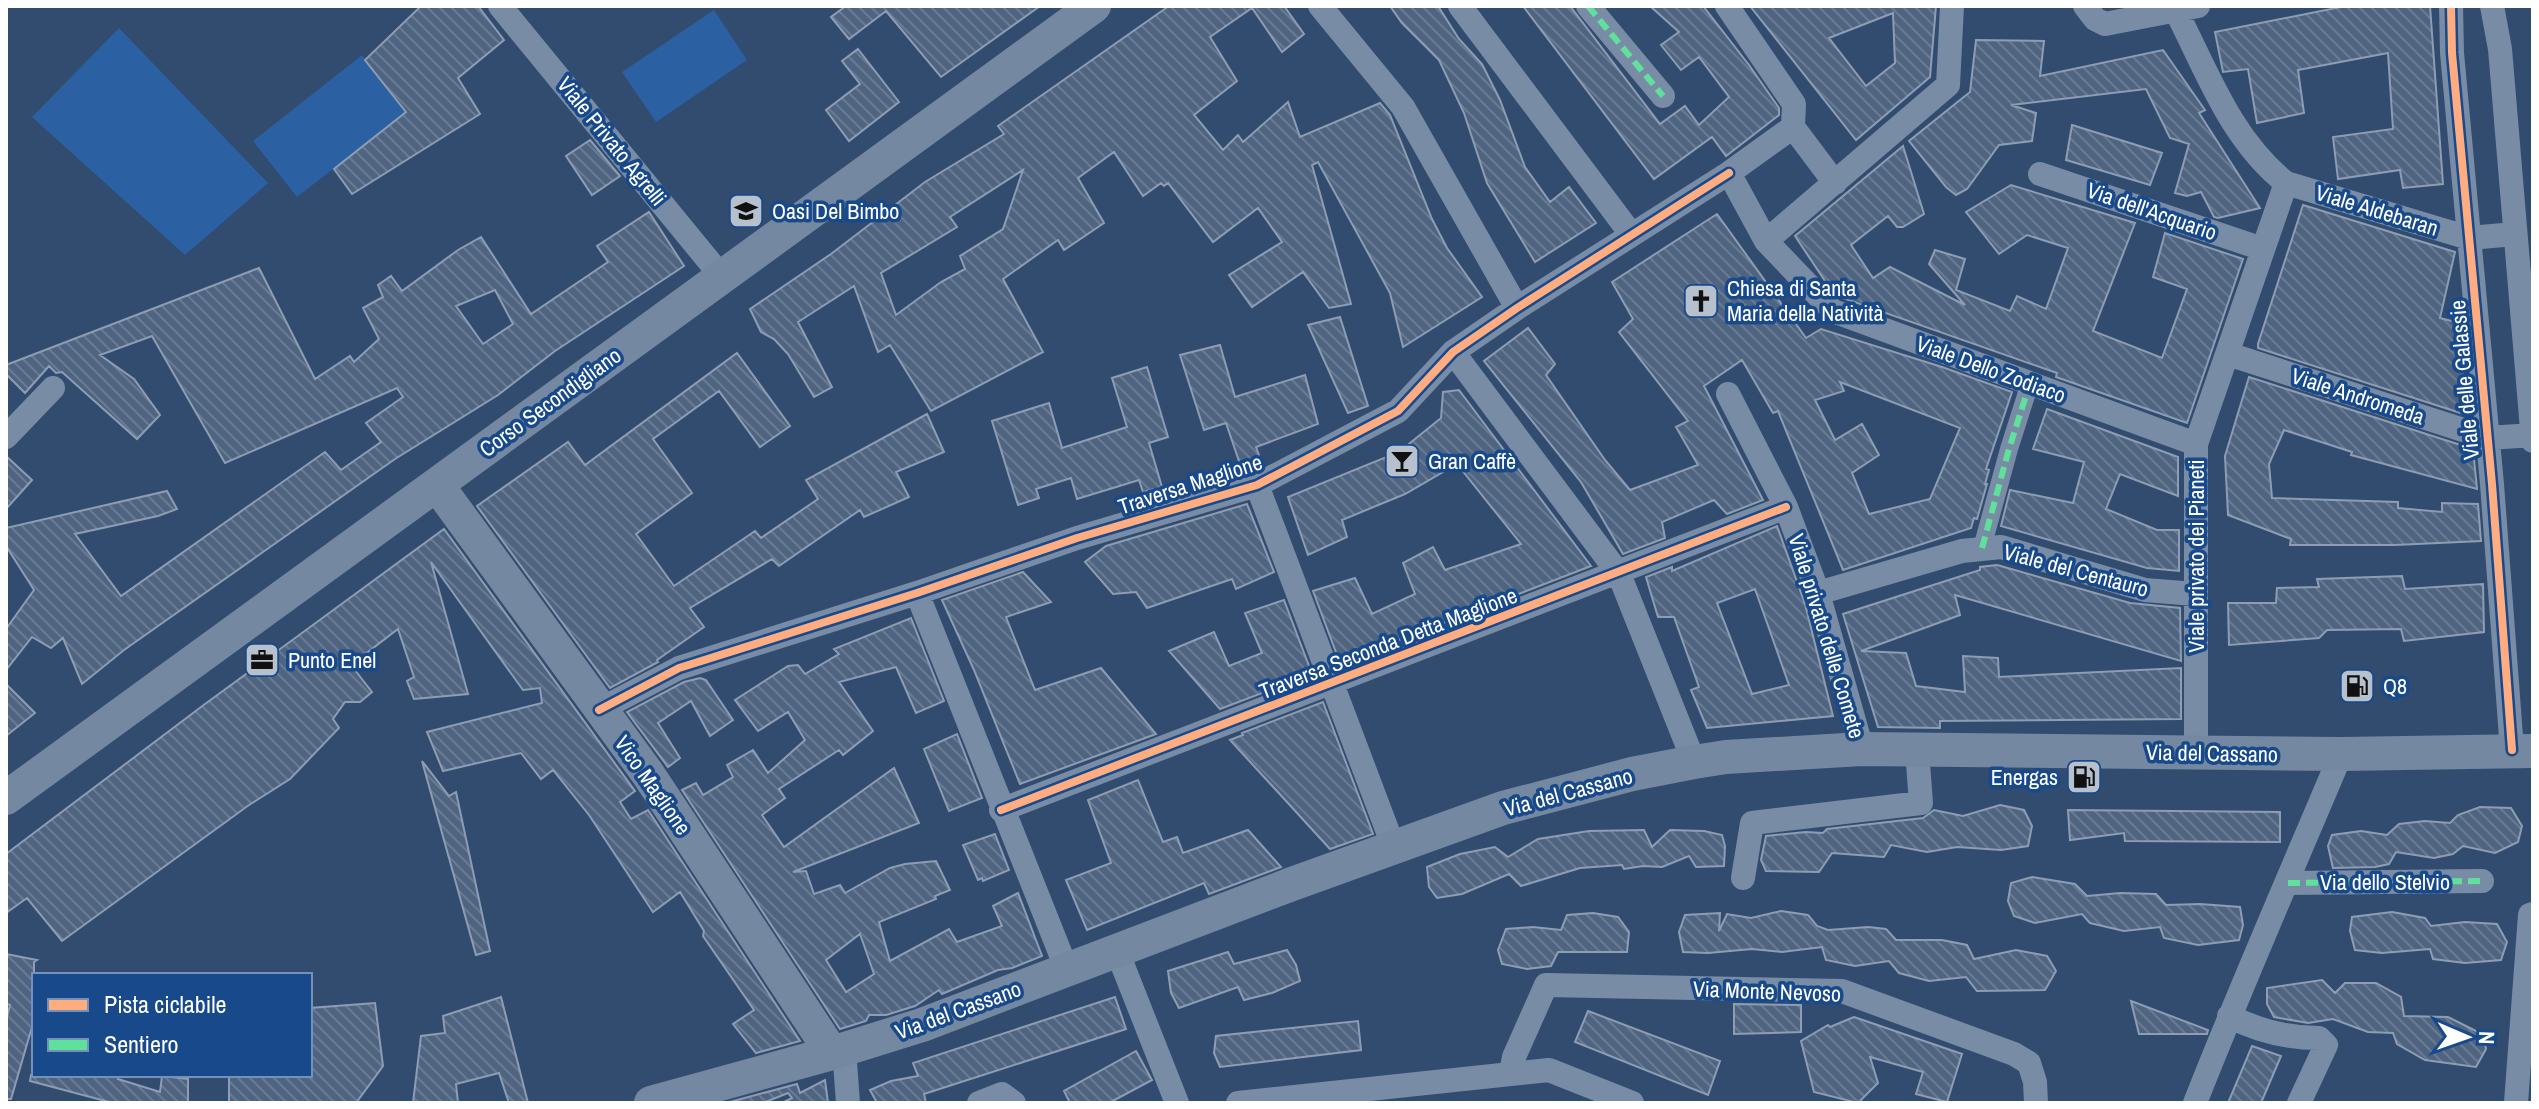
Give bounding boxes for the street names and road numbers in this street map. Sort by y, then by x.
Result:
street label: Viale Privato Agrelli [551,70,673,212]
street label: Via dell'Acquario [2083,175,2221,247]
street label: Viale Aldebaran [2312,177,2442,243]
street label: Viale delle Galassie [2442,299,2486,461]
street label: Viale Dello Zodiaco [1912,328,2070,410]
street label: Corso Secondigliano [473,340,627,464]
street label: Viale Andromeda [2288,360,2428,432]
street label: Traversa Maglione [1114,447,1266,521]
street label: Viale privato dei Pianeti [2181,459,2211,653]
street label: Viale privato delle Comete [1782,530,1872,742]
street label: Viale del Centauro [2000,536,2152,604]
street label: Traversa Seconda Detta Maglione [1255,580,1521,706]
street label: Vico Maglione [608,729,698,841]
street label: Via del Cassano [2146,737,2278,769]
street label: Via del Cassano [1500,760,1636,824]
street label: Via dello Stelvio [2320,867,2450,897]
street label: Via del Cassano [891,973,1025,1047]
street label: Via Monte Nevoso [1692,973,1842,1009]

